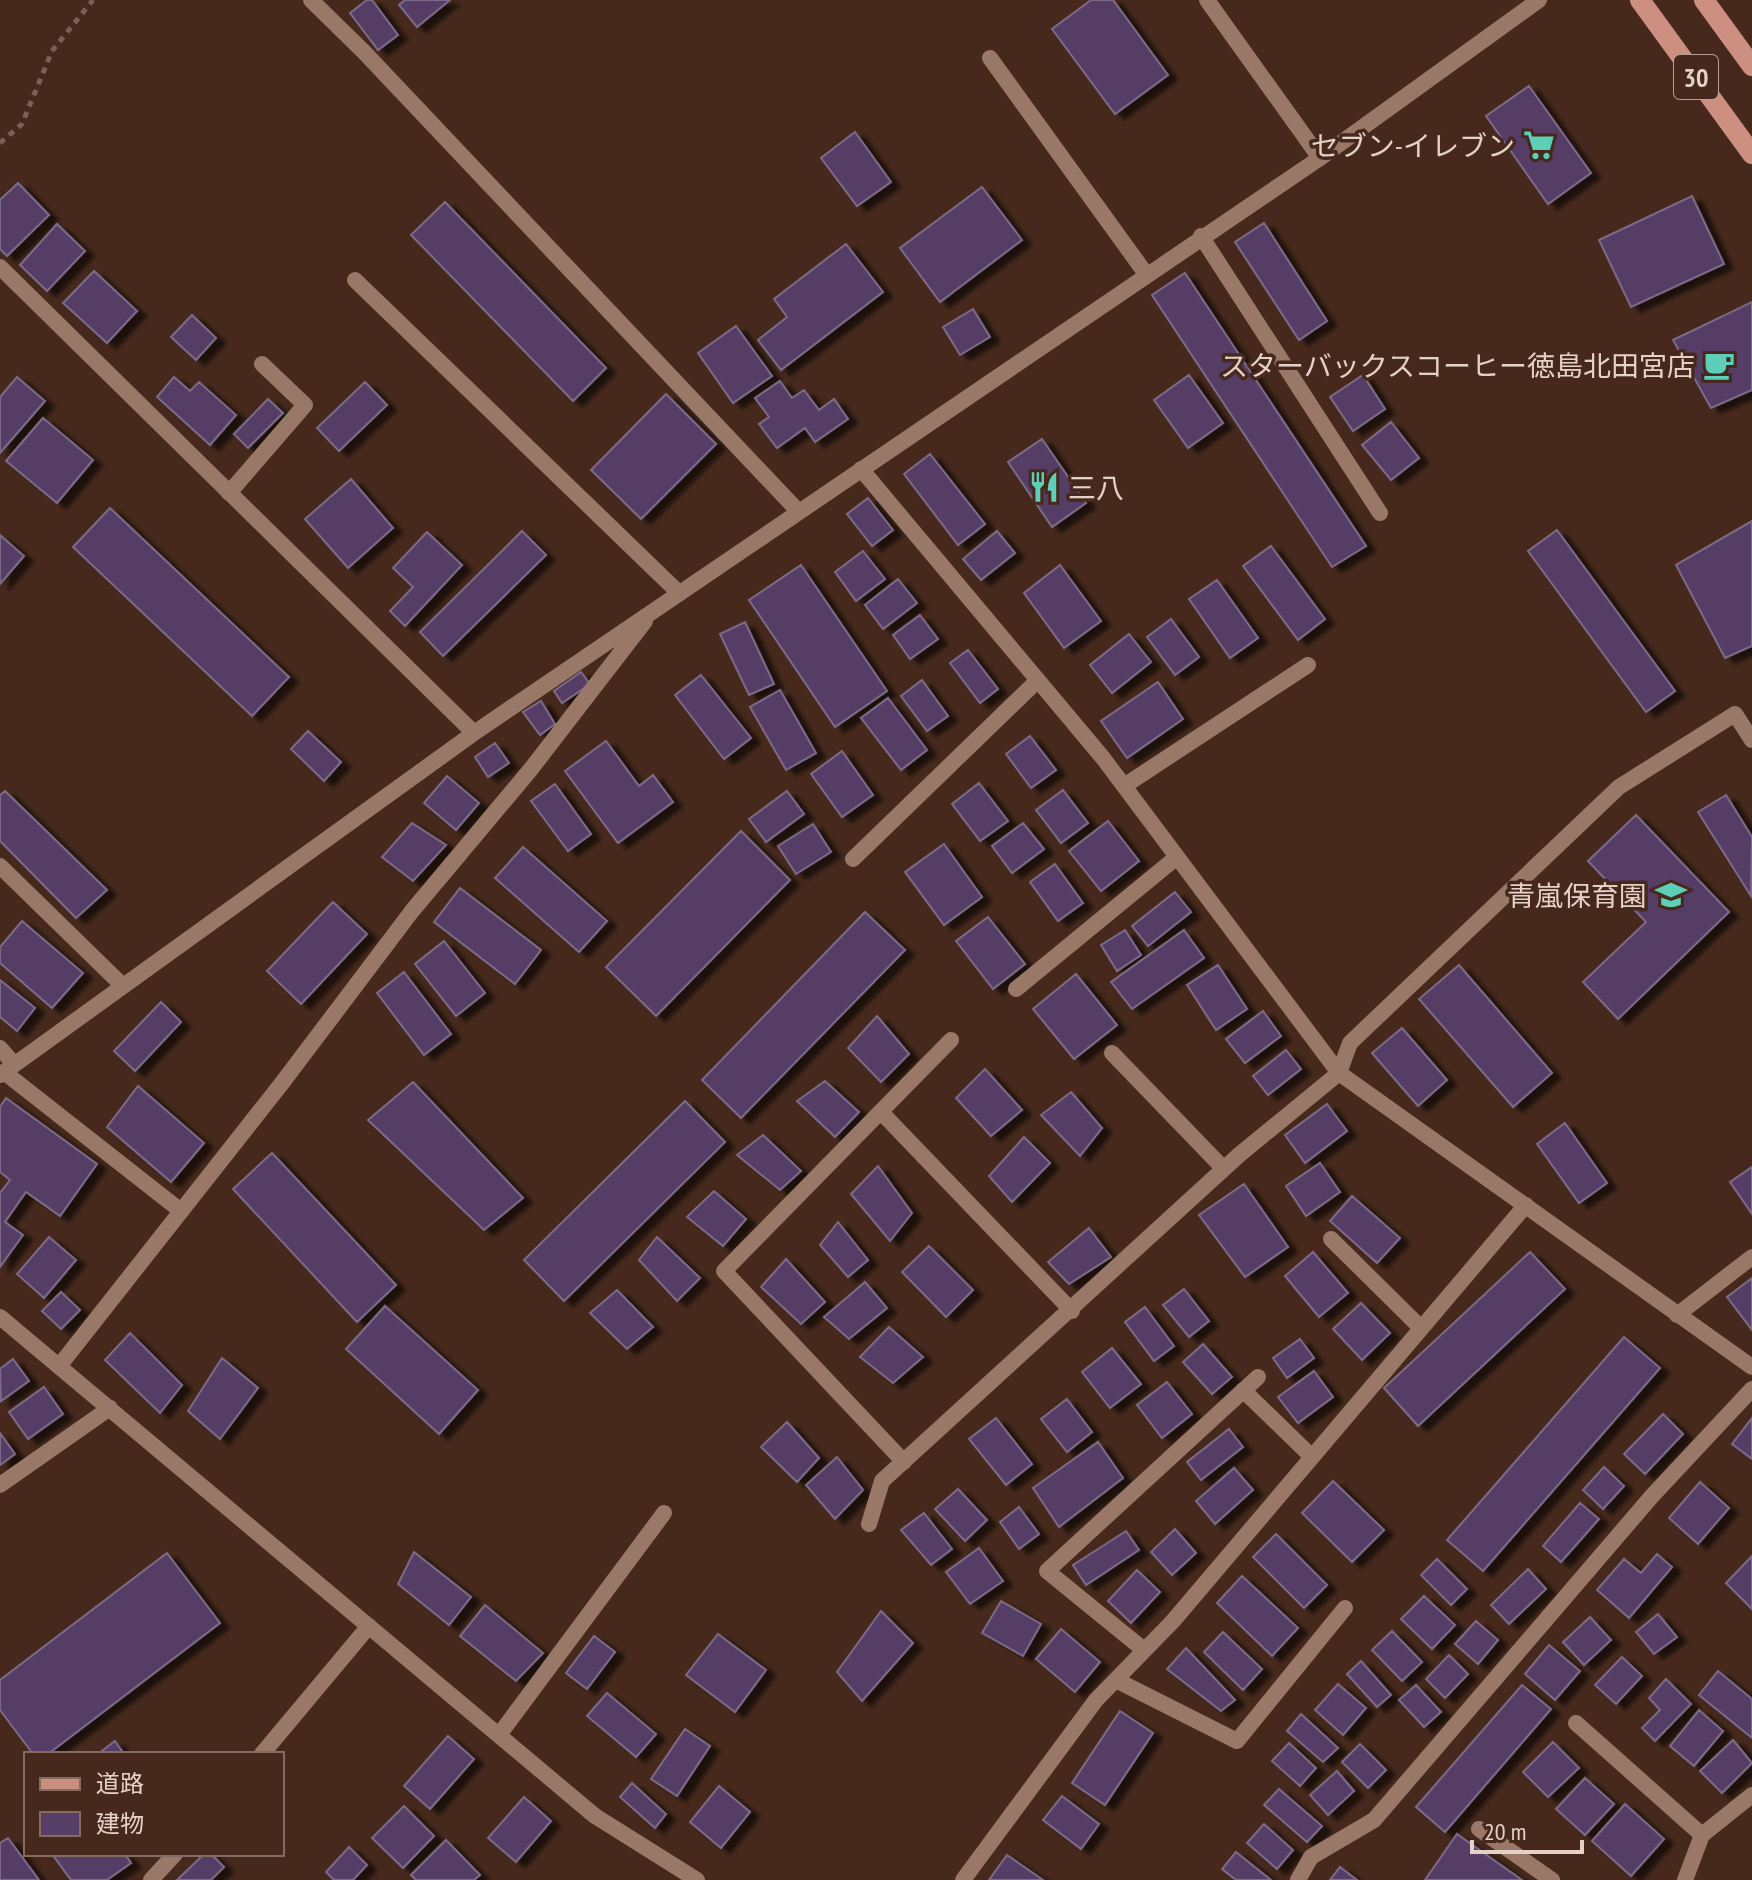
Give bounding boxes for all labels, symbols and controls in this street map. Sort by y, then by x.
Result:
road number: 30 [1674,55,1718,99]
place label: セブン-イレブン [1311,127,1515,164]
supermarket icon: セブン-イレブン [1522,128,1556,162]
place label: スターバックスコーヒー徳島北田宮店 [1220,347,1695,384]
cafe icon: スターバックスコーヒー徳島北田宮店 [1702,348,1736,382]
place label: 三八 [1068,469,1124,506]
restaurant icon: 三八 [1027,470,1061,504]
place label: 青嵐保育園 [1507,877,1647,914]
school or university icon: 青嵐保育園 [1654,878,1688,912]
legend [24,1752,284,1856]
text: 道路 [96,1768,144,1799]
scale bar [1472,1804,1582,1854]
text: 建物 [96,1808,144,1839]
text: 20 m [1484,1816,1526,1847]

